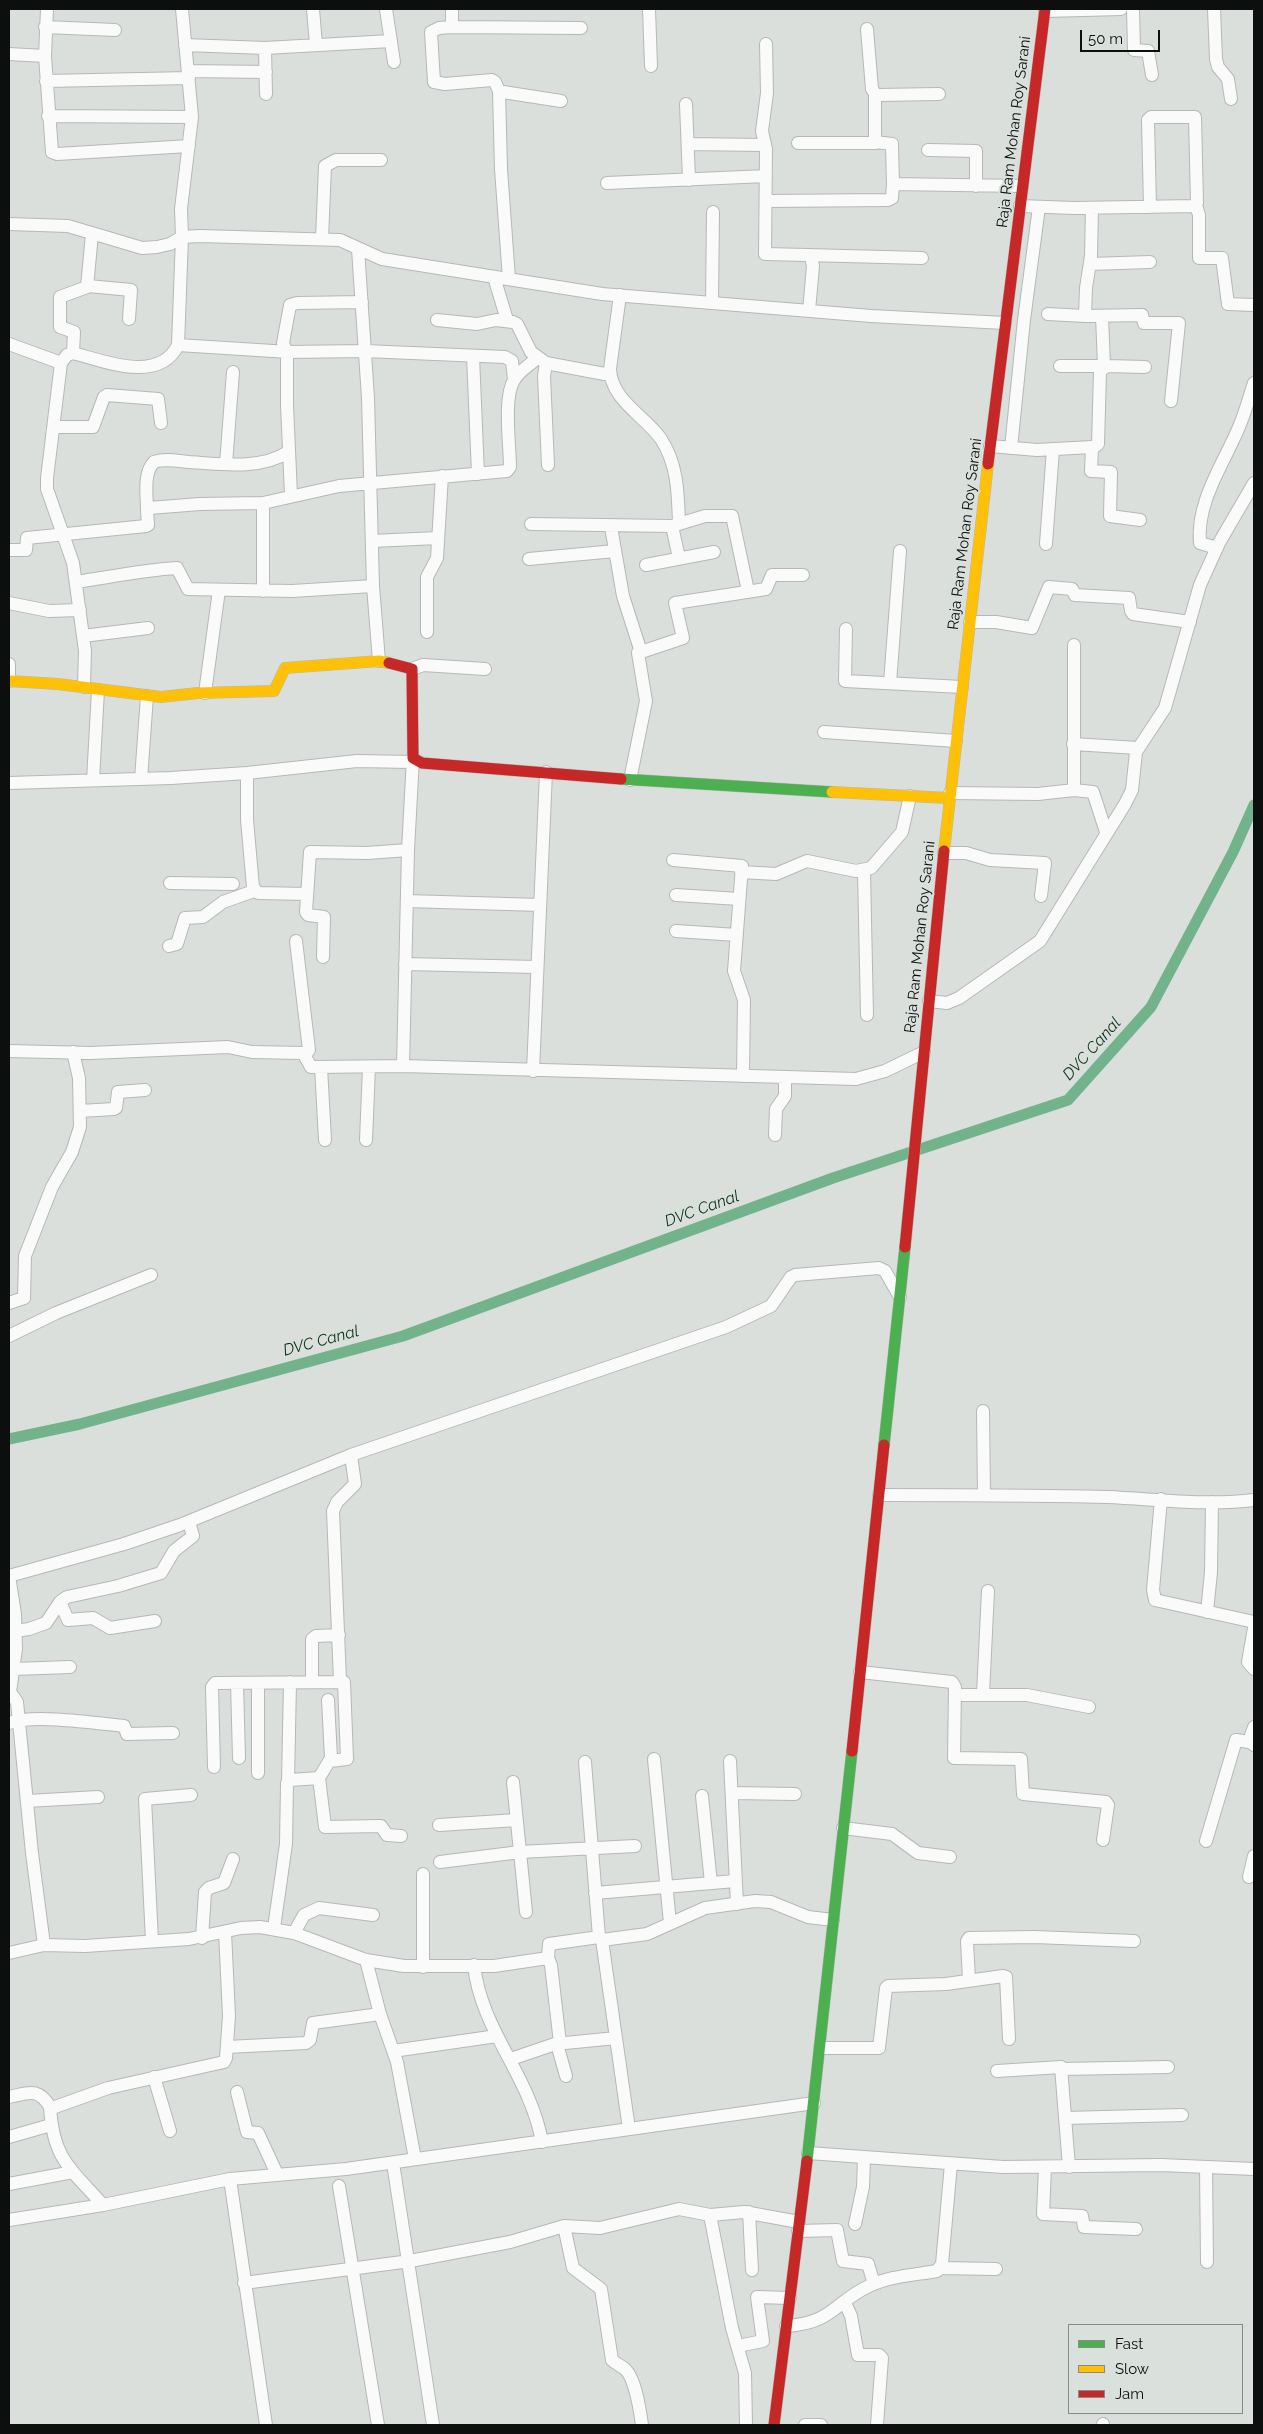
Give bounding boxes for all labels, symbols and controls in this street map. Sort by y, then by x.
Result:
scale bar [1083,20,1163,52]
text: 50 m [1088,30,1123,48]
street label: Raja Ram Mohan Roy Sarani [993,35,1035,229]
street label: Raja Ram Mohan Roy Sarani [944,437,986,631]
street label: Raja Ram Mohan Roy Sarani [901,840,939,1034]
water label: DVC Canal [1059,1014,1125,1084]
water label: DVC Canal [662,1187,742,1231]
water label: DVC Canal [281,1322,361,1360]
legend [1068,2324,1243,2414]
text: Fast [1115,2335,1143,2353]
text: Slow [1115,2360,1149,2378]
text: Jam [1115,2385,1144,2403]

